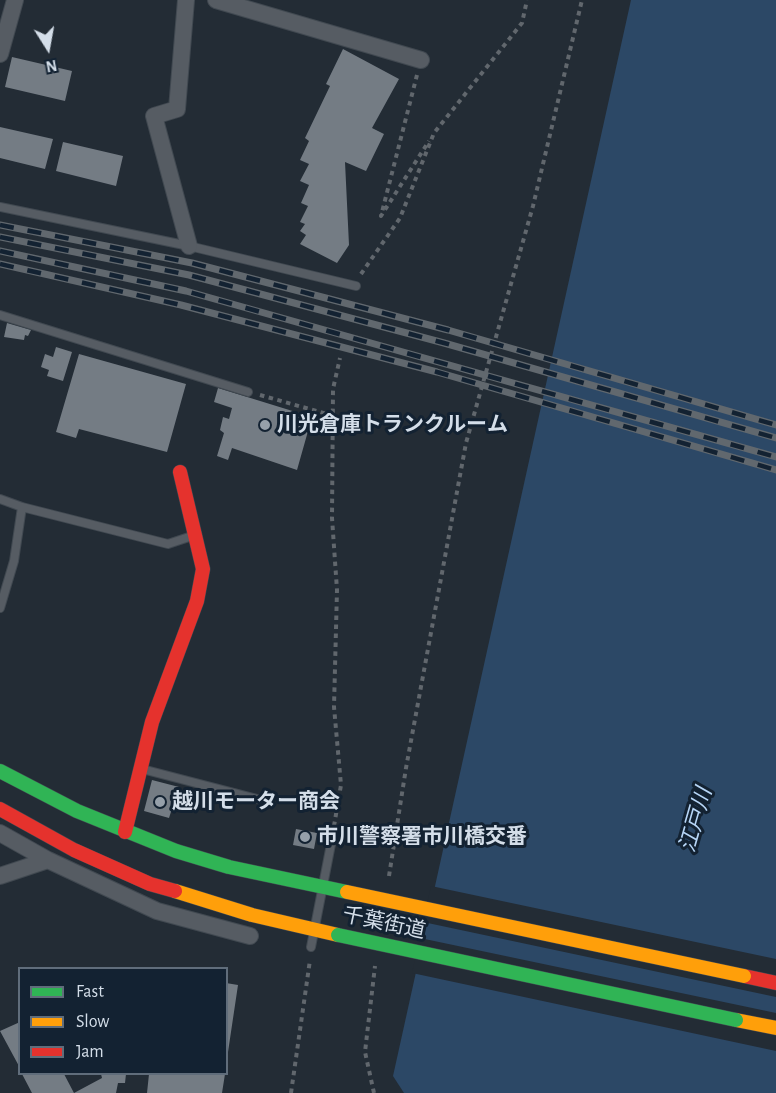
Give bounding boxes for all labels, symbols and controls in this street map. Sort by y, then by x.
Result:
north arrow [18,18,78,78]
text: N [44,57,58,75]
place label: 川光倉庫トランクルーム [277,412,508,438]
marker: 川光倉庫トランクルーム [258,418,272,432]
water label: 江戸川 [674,785,718,855]
place label: 越川モーター商会 [172,789,340,815]
marker: 越川モーター商会 [153,795,167,809]
place label: 市川警察署市川橋交番 [317,824,527,850]
marker: 市川警察署市川橋交番 [298,830,312,844]
street label: 千葉街道 [340,902,428,944]
legend [18,967,228,1075]
text: Fast [76,983,104,1001]
text: Slow [76,1013,109,1031]
text: Jam [76,1043,104,1061]

